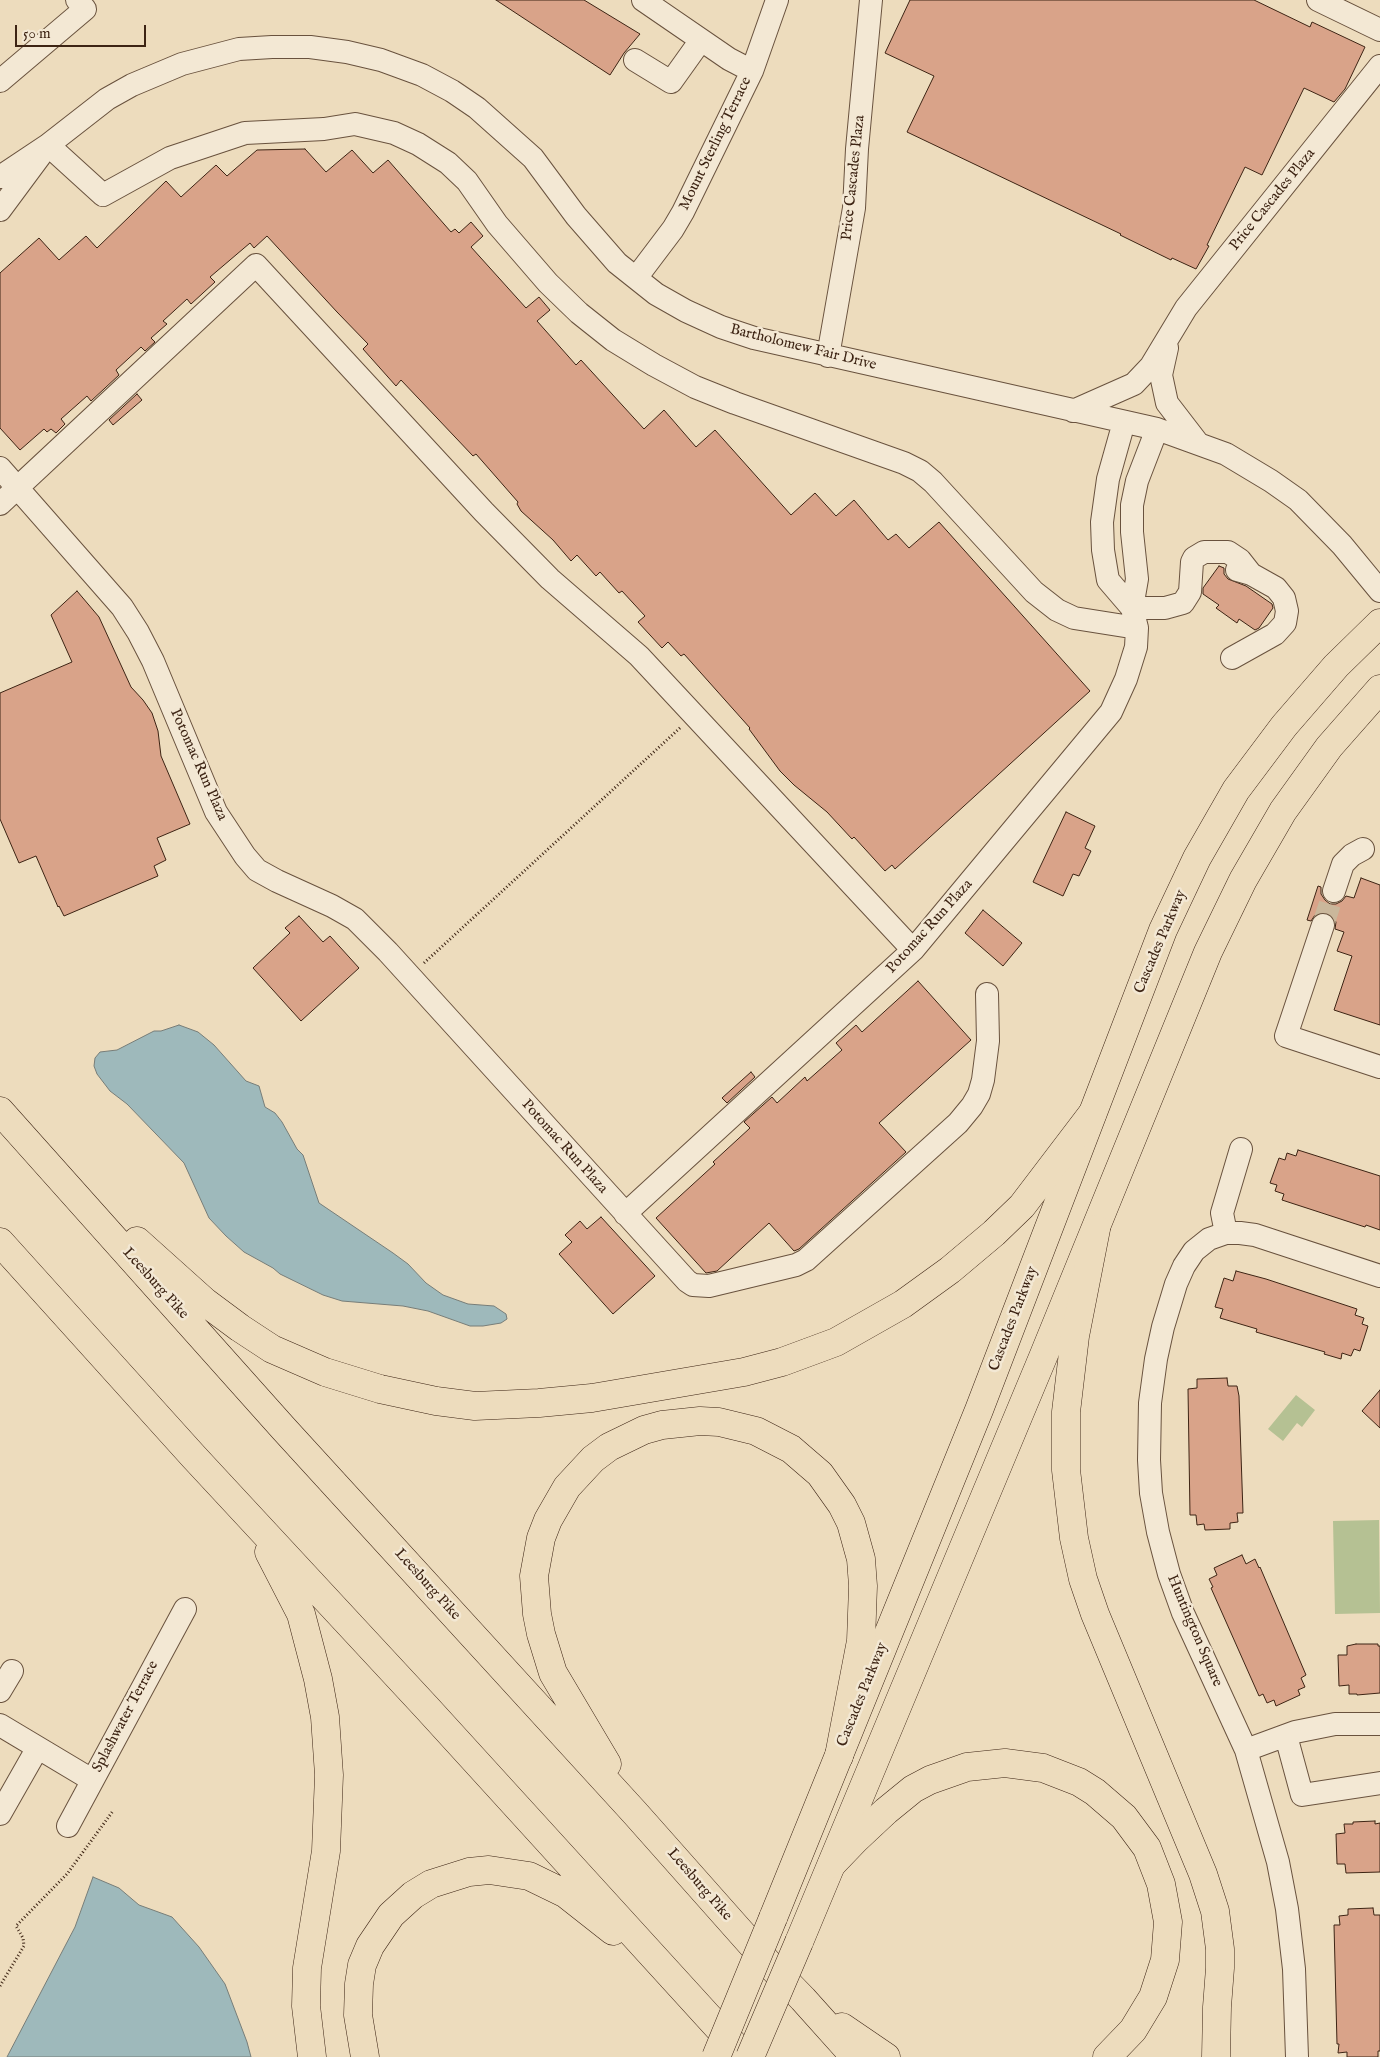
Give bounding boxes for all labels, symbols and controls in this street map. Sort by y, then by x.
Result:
scale bar [18,15,149,47]
text: 50 m [23,24,51,43]
street label: Mount Sterling Terrace [676,74,756,214]
street label: Price Cascades Plaza [838,114,870,242]
street label: Price Cascades Plaza [1226,145,1320,255]
street label: Bartholomew Fair Drive [728,321,878,375]
street label: Potomac Run Plaza [165,706,231,824]
street label: Potomac Run Plaza [883,876,977,978]
street label: Cascades Parkway [1131,887,1191,997]
street label: Potomac Run Plaza [517,1096,611,1198]
street label: Leesburg Pike [118,1245,192,1323]
street label: Cascades Parkway [986,1264,1042,1374]
street label: Leesburg Pike [390,1546,464,1624]
street label: Huntington Square [1162,1572,1226,1690]
street label: Cascades Parkway [834,1640,892,1750]
street label: Splashwater Terrace [89,1658,163,1776]
street label: Leesburg Pike [663,1845,735,1925]

